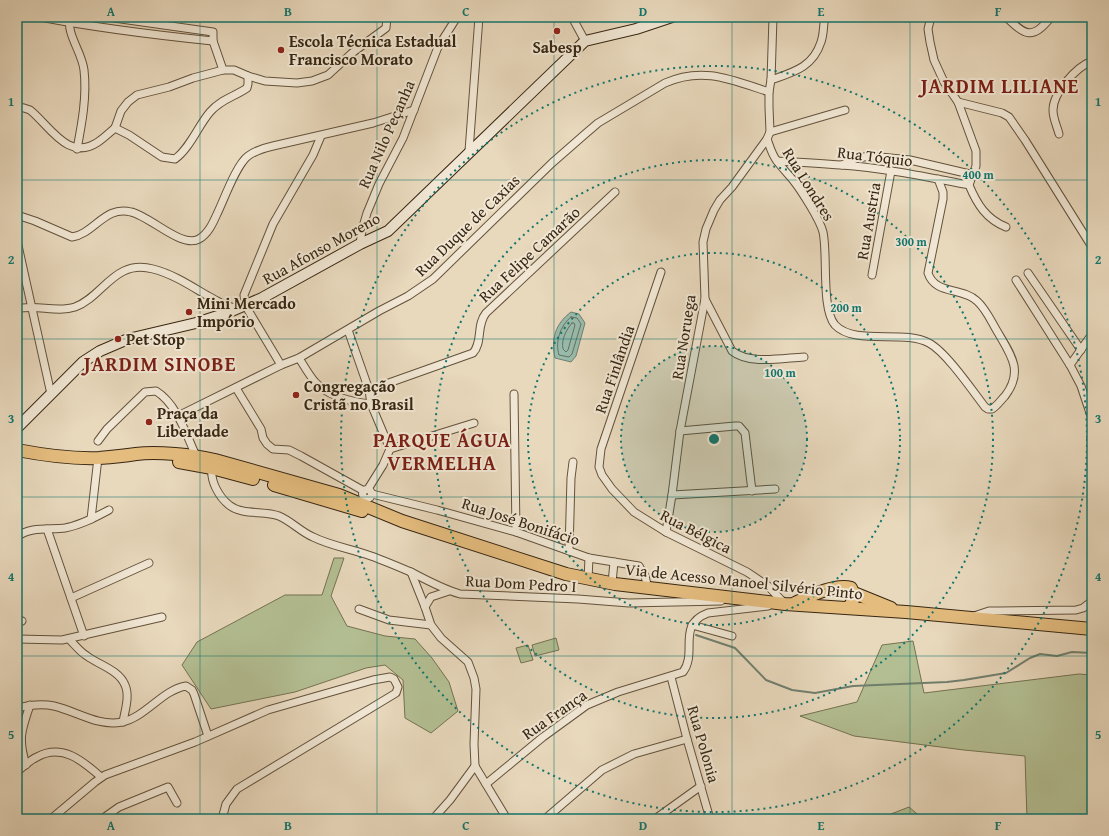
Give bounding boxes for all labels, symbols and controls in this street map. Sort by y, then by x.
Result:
text: A [107,2,116,21]
text: B [284,2,292,21]
text: C [462,2,470,21]
text: D [639,2,647,21]
text: E [818,2,825,21]
text: F [995,2,1002,21]
marker: Sabesp [552,26,562,36]
place label: Escola Técnica Estadual Francisco Morato [289,29,456,71]
place label: Sabesp [532,35,582,59]
marker: Escola Técnica Estadual Francisco Morato [276,45,286,55]
district label: JARDIM LILIANE [918,71,1079,100]
street label: Rua Nilo Peçanha [351,76,421,192]
text: 1 [8,92,14,111]
text: 1 [1095,92,1101,111]
street label: Rua Tóquio [836,139,914,173]
street label: Rua Londres [777,143,841,225]
text: 400 m [962,166,995,183]
street label: Rua Duque de Caxias [409,168,525,282]
street label: Rua Austria [849,180,887,261]
street label: Rua Felipe Camarão [473,200,585,308]
street label: Rua Afonso Moreno [258,206,384,290]
text: 300 m [895,233,928,250]
text: 2 [8,250,15,269]
text: 2 [1095,250,1102,269]
place label: Mini Mercado Impório [197,291,296,333]
street label: Rua Noruega [664,292,702,381]
text: 200 m [830,299,863,316]
marker: Mini Mercado Impório [184,307,194,317]
street label: Rua Finlândia [588,321,640,416]
place label: Pet Stop [126,327,185,351]
marker: Pet Stop [113,334,123,344]
district label: JARDIM SINOBE [81,349,236,378]
text: 100 m [764,364,797,381]
place label: Congregação Cristã no Brasil [304,374,414,416]
marker: Congregação Cristã no Brasil [291,390,301,400]
place label: Praça da Liberdade [157,401,229,443]
text: 3 [8,409,14,428]
text: 3 [1095,409,1101,428]
marker: Praça da Liberdade [144,417,154,427]
district label: PARQUE ÁGUA VERMELHA [373,425,511,477]
centre of rings [707,432,721,446]
street label: Rua José Bonifácio [459,491,583,551]
street label: Rua Bélgica [656,503,736,559]
street label: Via de Acesso Manoel Silvério Pinto [624,557,864,605]
text: 4 [8,567,15,586]
text: 4 [1095,567,1102,586]
street label: Rua Dom Pedro I [465,568,577,598]
street label: Rua França [517,683,592,745]
street label: Rua Polonia [682,703,727,786]
text: 5 [8,725,15,744]
text: 5 [1095,725,1102,744]
text: A [107,816,116,835]
text: B [284,816,292,835]
text: C [462,816,470,835]
text: D [639,816,647,835]
text: E [818,816,825,835]
text: F [995,816,1002,835]

